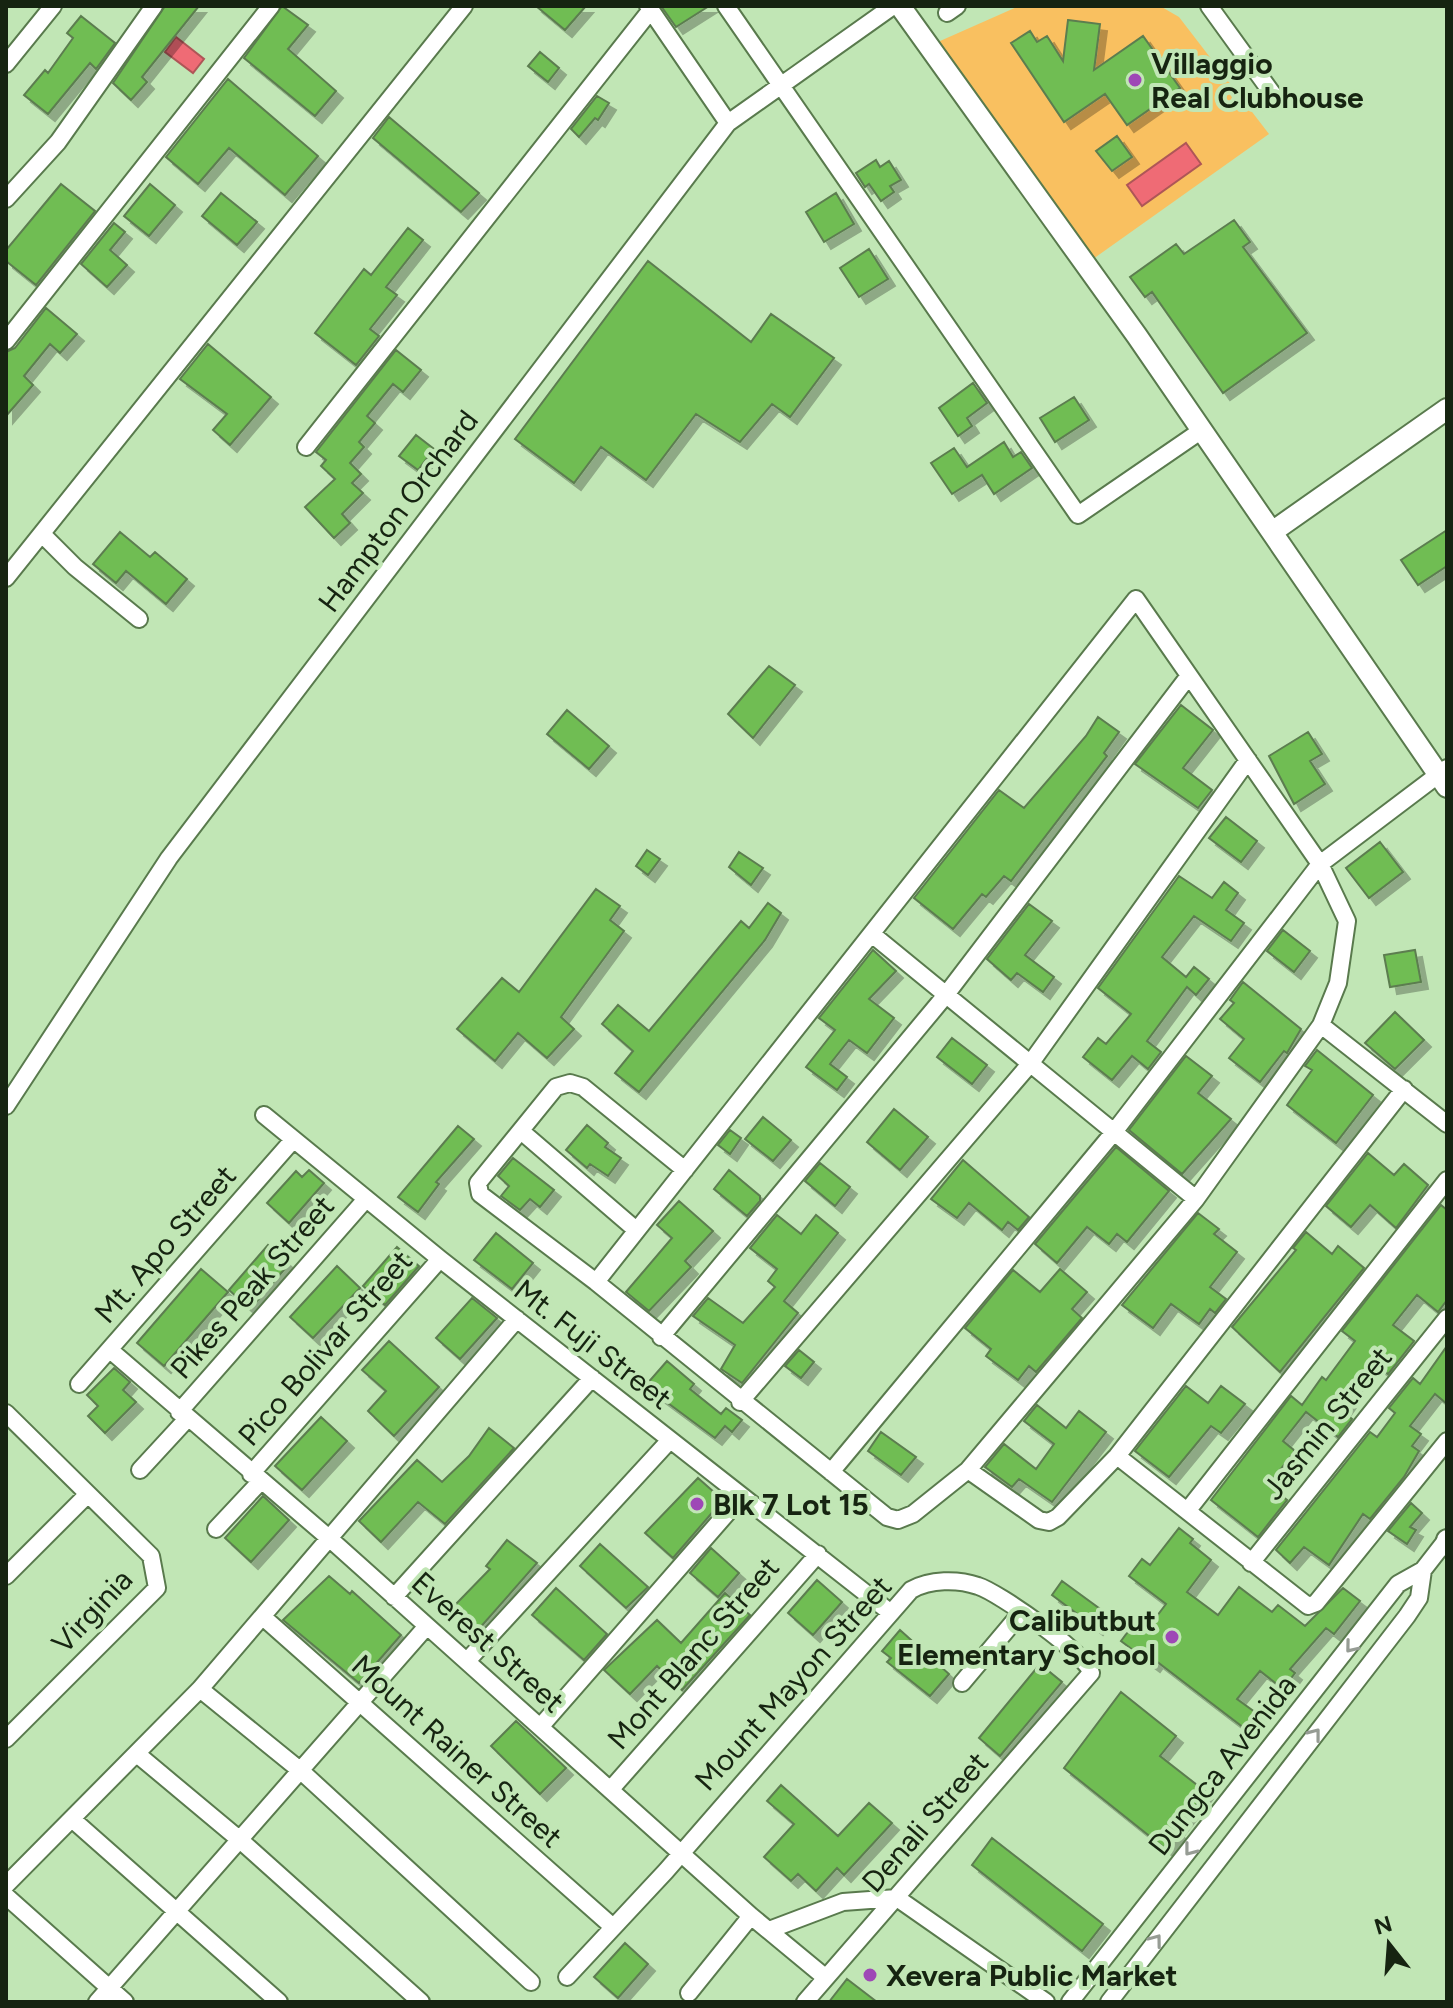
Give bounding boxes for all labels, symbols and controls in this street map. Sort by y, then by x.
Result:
place label: Villaggio Real Clubhouse [1151,45,1364,116]
marker: Villaggio Real Clubhouse [1126,71,1144,89]
street label: Hampton Orchard [310,403,486,619]
street label: Mt. Apo Street [86,1157,244,1331]
street label: Pikes Peak Street [162,1188,342,1386]
street label: Pico Bolivar Street [230,1243,420,1453]
street label: Mt. Fuji Street [507,1271,679,1417]
street label: Jasmin Street [1254,1339,1400,1507]
place label: Blk 7 Lot 15 [713,1486,869,1523]
marker: Blk 7 Lot 15 [688,1495,706,1513]
street label: Mont Blanc Street [599,1549,787,1757]
street label: Virginia [44,1561,140,1661]
street label: Everest Street [404,1564,572,1720]
street label: Mount Mayon Street [687,1568,899,1798]
place label: Calibutbut Elementary School [897,1602,1156,1673]
marker: Calibutbut Elementary School [1163,1628,1181,1646]
one-way arrow [1346,1637,1361,1652]
street label: Mount Rainer Street [344,1647,570,1855]
street label: Dungca Avenida [1140,1667,1304,1863]
one-way arrow [1305,1728,1319,1743]
street label: Denali Street [854,1744,996,1900]
one-way arrow [1185,1841,1199,1856]
north arrow [1349,1904,1429,1984]
text: N [1371,1910,1395,1941]
one-way arrow [1147,1934,1161,1949]
place label: Xevera Public Market [886,1957,1178,1994]
marker: Xevera Public Market [861,1966,879,1984]

